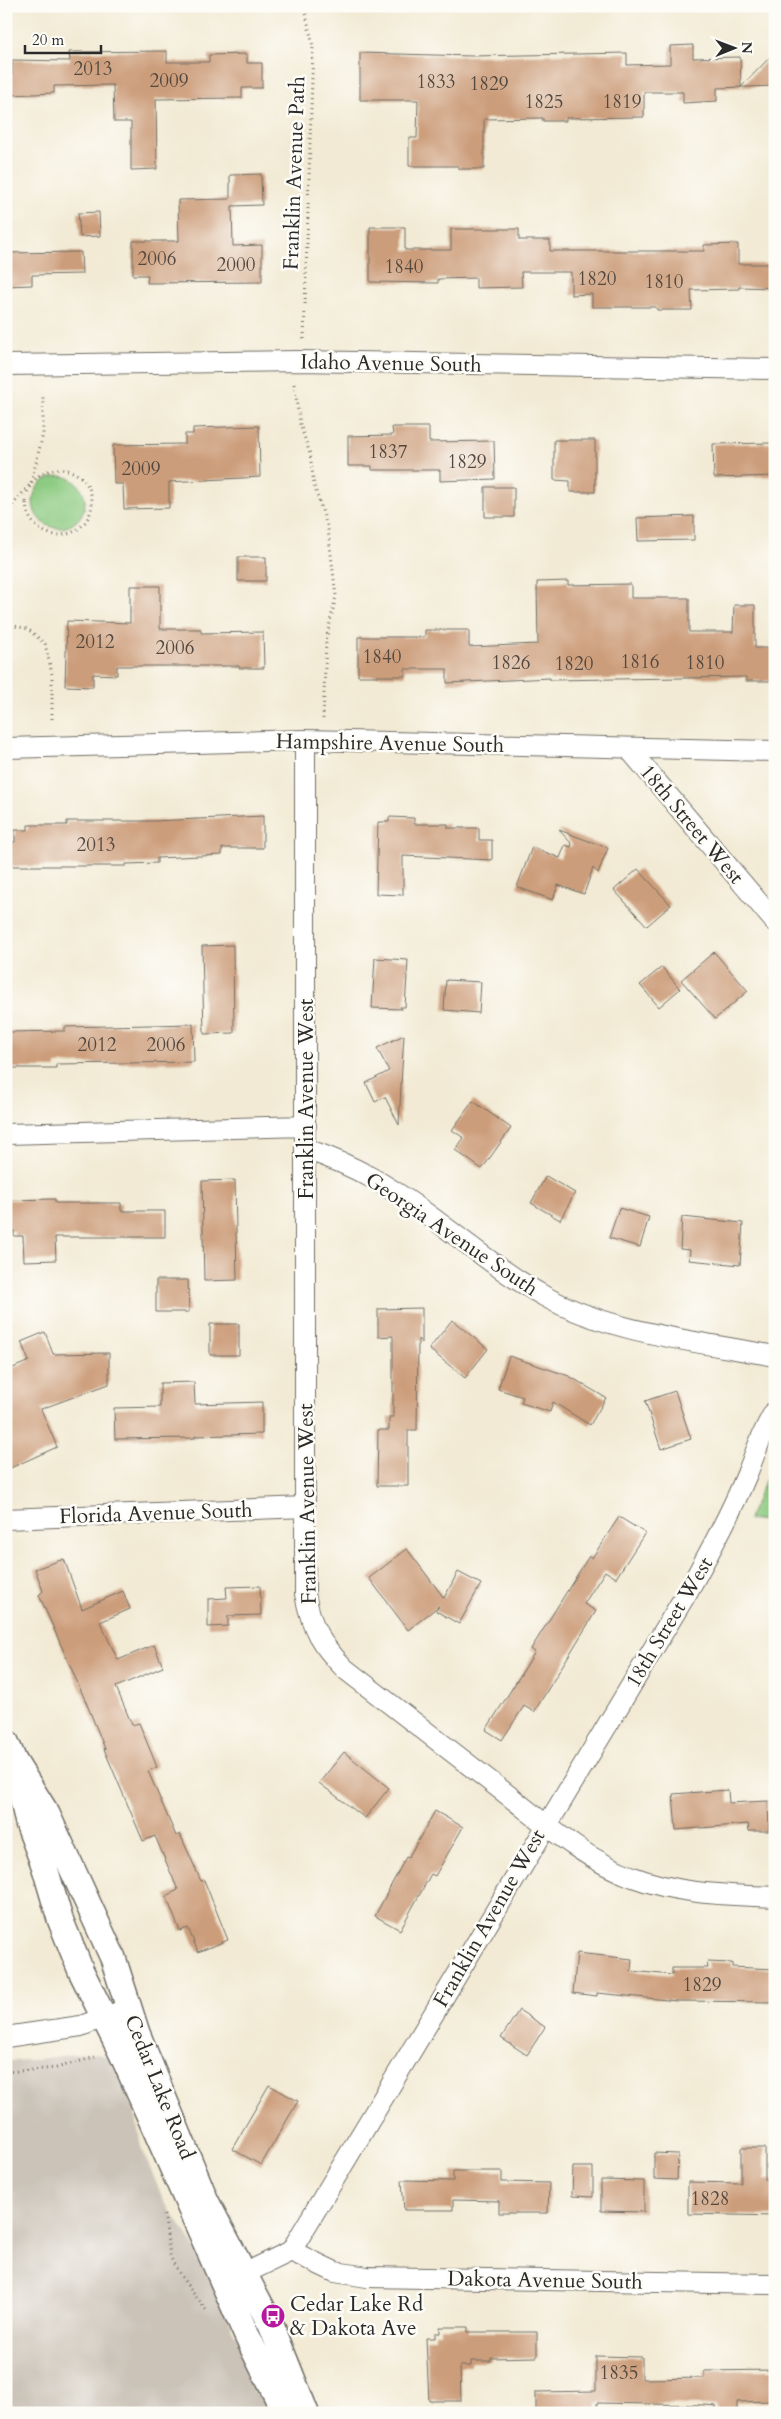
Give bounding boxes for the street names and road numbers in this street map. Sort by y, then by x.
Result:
street label: Franklin Avenue Path [277,75,312,271]
street label: Idaho Avenue South [300,347,482,380]
street label: Hampshire Avenue South [276,727,505,760]
street label: 18th Street West [633,758,750,891]
street label: Franklin Avenue West [292,998,321,1199]
street label: Georgia Avenue South [360,1166,544,1303]
street label: Franklin Avenue West [291,1403,324,1605]
street label: Florida Avenue South [59,1496,254,1531]
street label: 18th Street West [619,1551,720,1693]
street label: Franklin Avenue West [427,1824,552,2012]
street label: Cedar Lake Road [117,2011,202,2164]
street label: Dakota Avenue South [447,2264,643,2297]

